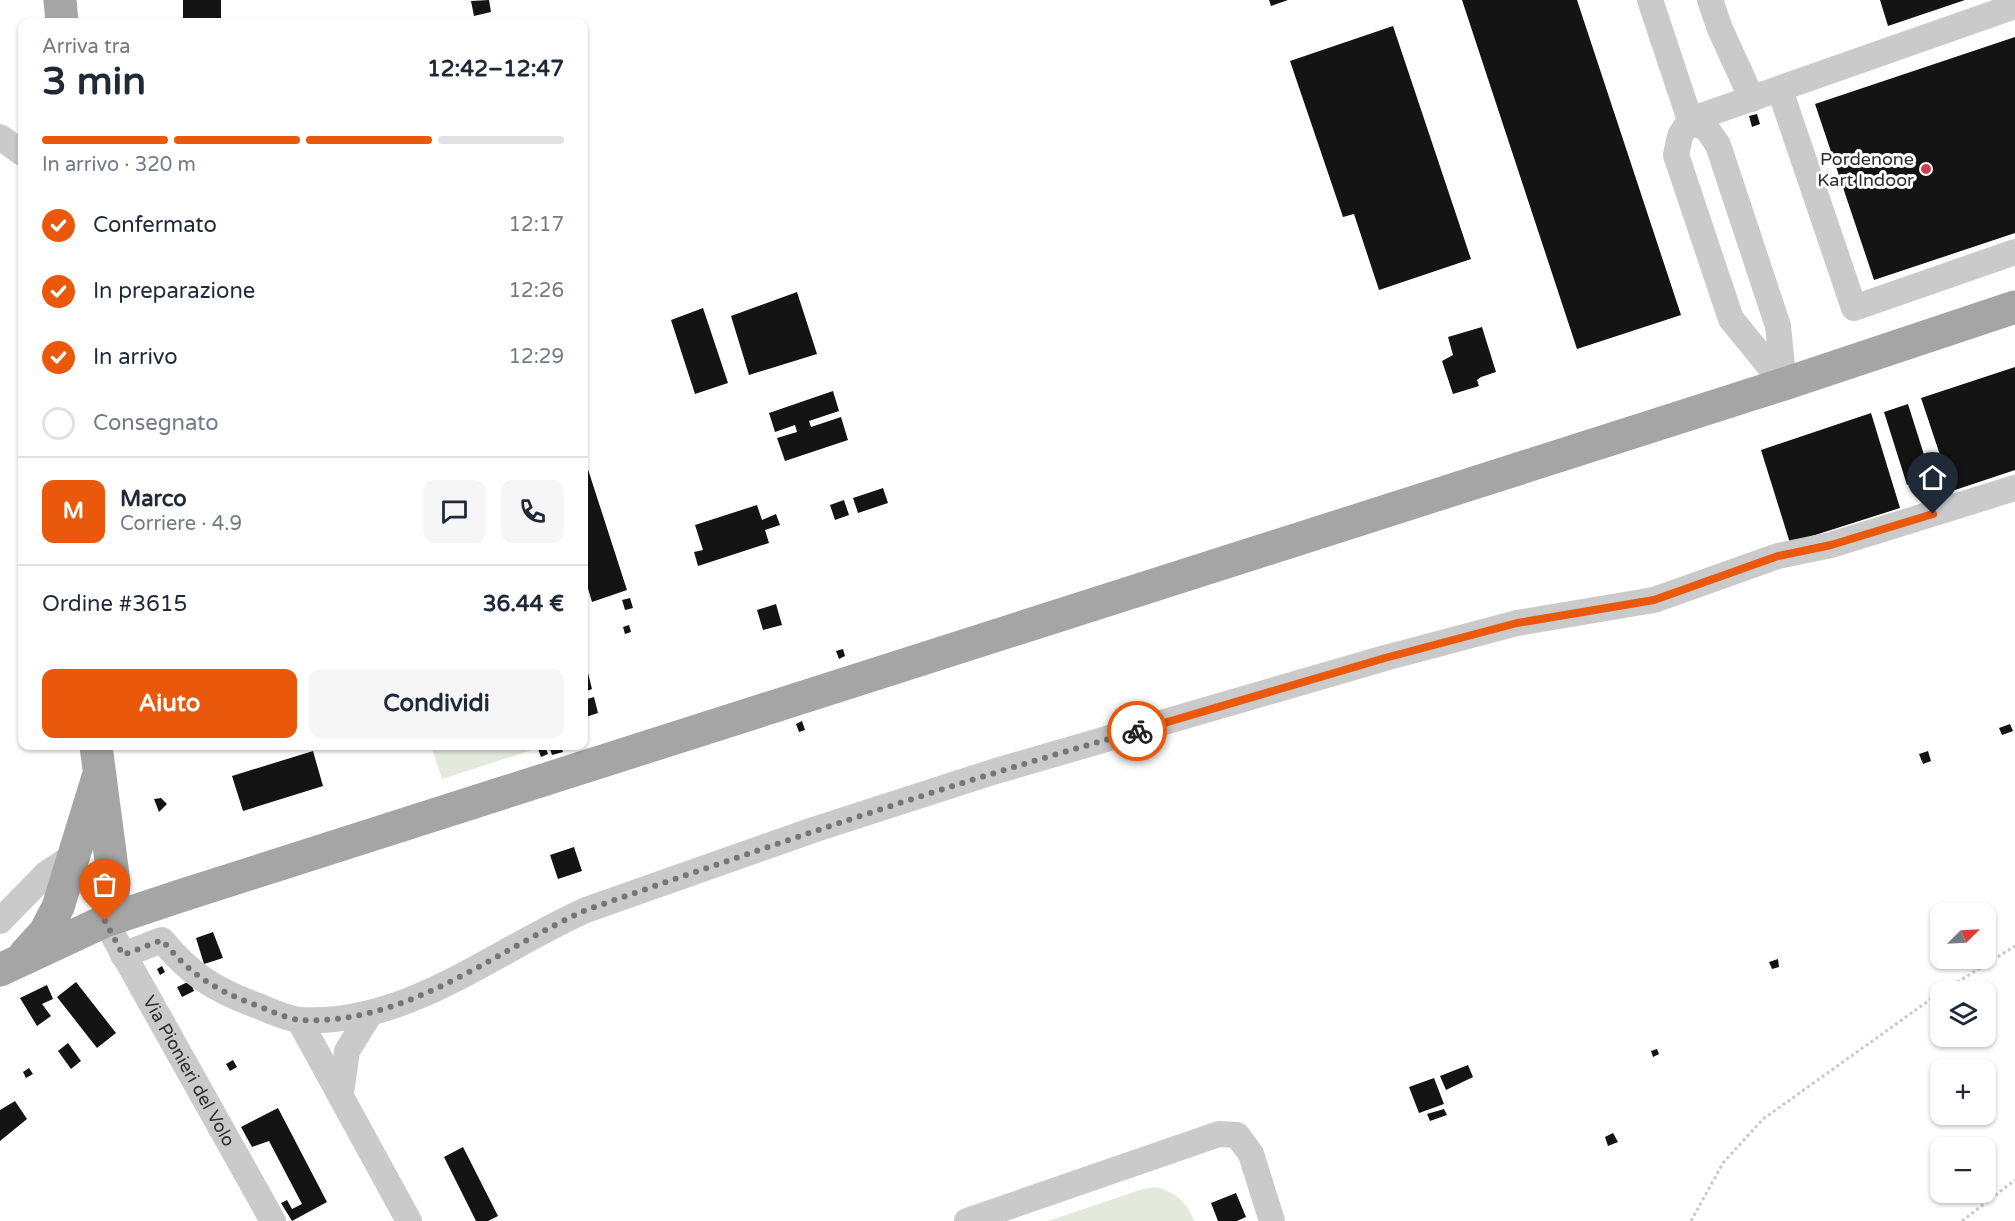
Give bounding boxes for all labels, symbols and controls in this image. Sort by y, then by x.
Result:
text: Arriva tra [42,35,131,59]
text: 12:42–12:47 [427,56,564,82]
text: 3 min [42,58,146,105]
place label: Pordenone Kart Indoor [1817,148,1914,191]
text: In arrivo · 320 m [42,153,196,177]
marker: Pordenone Kart Indoor [1919,162,1933,176]
icon: check [42,209,75,242]
text: Confermato [93,212,217,238]
text: 12:17 [509,213,564,237]
icon: check [42,275,75,308]
text: In preparazione [93,278,255,304]
text: 12:26 [509,279,564,303]
icon: check [42,341,75,374]
text: In arrivo [93,344,178,370]
text: 12:29 [509,345,564,369]
text: Consegnato [93,410,219,436]
pin [1907,452,1958,514]
icon: home [1916,461,1949,494]
button: chat [423,480,486,543]
button: phone [501,480,564,543]
text: Marco [120,486,187,512]
text: M [63,498,84,524]
text: Corriere · 4.9 [120,512,242,536]
text: Ordine #3615 [42,591,187,617]
text: 36.44 € [483,591,564,617]
button: Aiuto [42,669,297,738]
button: Condividi [309,669,564,738]
courier [1107,701,1167,761]
icon: bike [1121,715,1154,748]
pin [79,859,130,921]
icon: bag [88,868,121,901]
north arrow [1930,903,1996,969]
map controls [1930,903,1996,1203]
button: layers [1930,981,1996,1047]
street label: Via Pionieri del Volo [138,992,240,1150]
button: + [1930,1059,1996,1125]
button: − [1930,1137,1996,1203]

